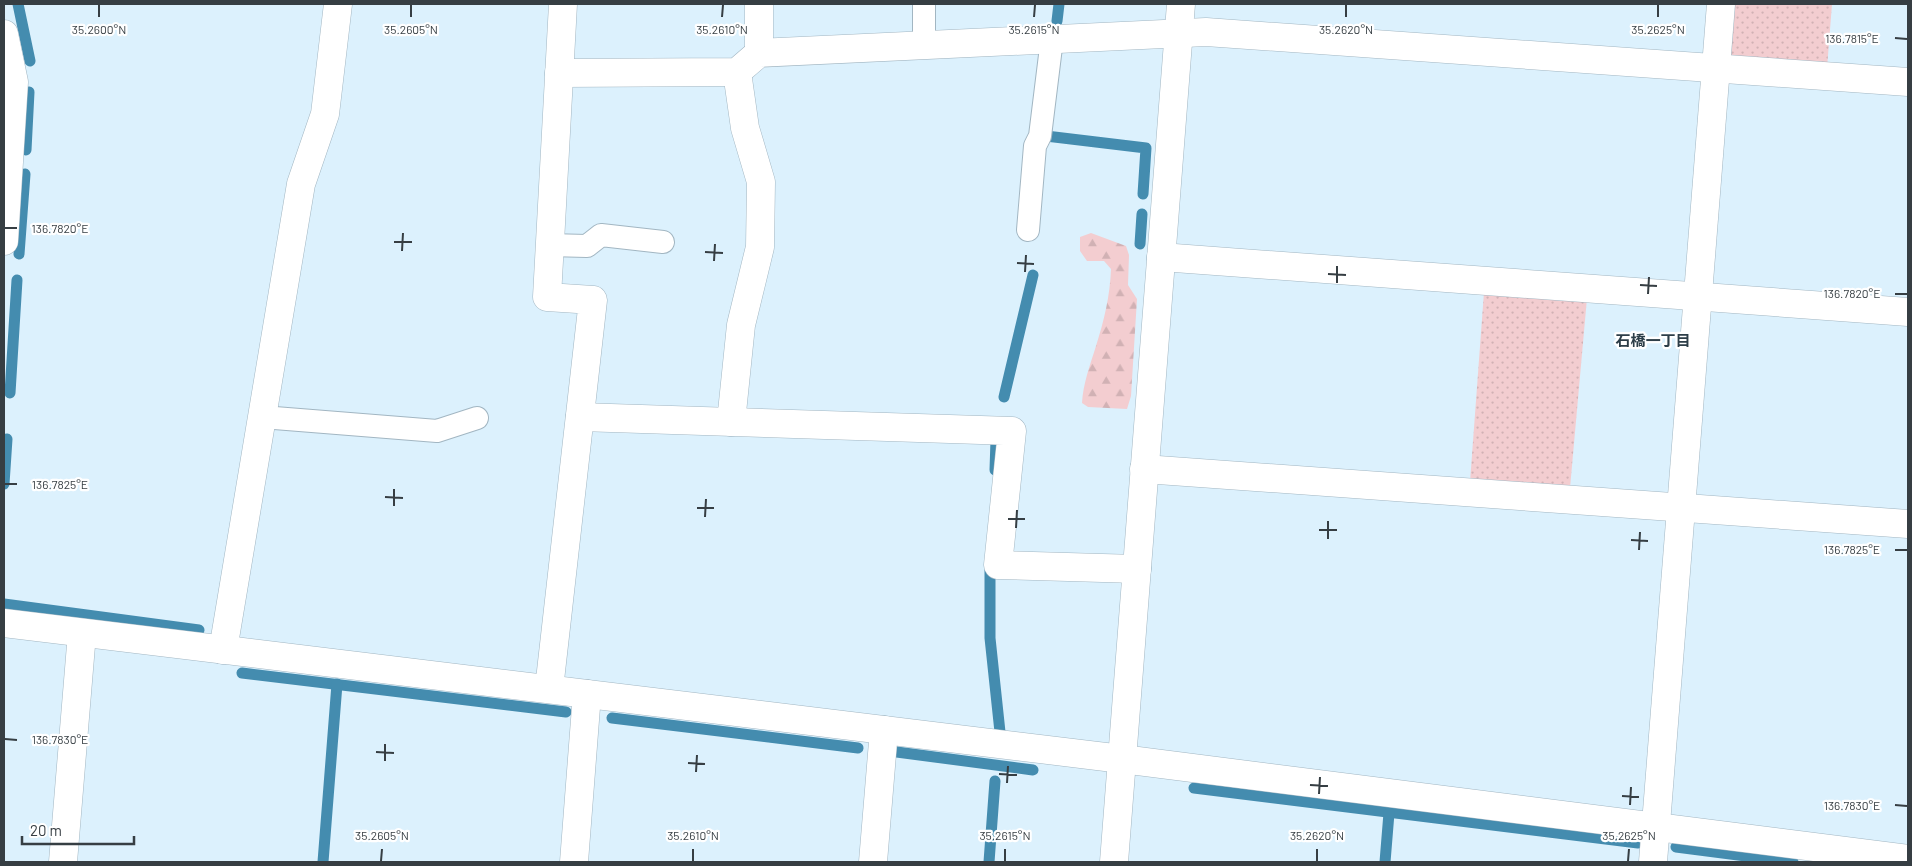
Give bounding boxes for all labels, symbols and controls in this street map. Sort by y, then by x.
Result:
text: 35.2600°N [72,22,126,36]
text: 35.2605°N [384,22,438,36]
text: 35.2610°N [696,22,748,36]
text: 35.2615°N [1008,22,1060,36]
text: 35.2620°N [1319,22,1373,36]
text: 35.2625°N [1631,22,1685,36]
text: 136.7815°E [1825,31,1879,45]
text: 136.7820°E [32,221,88,235]
text: 136.7820°E [1824,286,1880,300]
district label: 石橋一丁目 [1615,331,1691,349]
text: 136.7825°E [32,477,88,491]
text: 136.7825°E [1824,542,1880,556]
text: 136.7830°E [32,732,88,746]
text: 136.7830°E [1824,798,1880,812]
scale bar [22,814,135,846]
text: 20 m [30,821,62,839]
text: 35.2605°N [355,828,409,842]
text: 35.2610°N [667,828,719,842]
text: 35.2615°N [979,828,1031,842]
text: 35.2620°N [1290,828,1344,842]
text: 35.2625°N [1602,828,1656,842]

